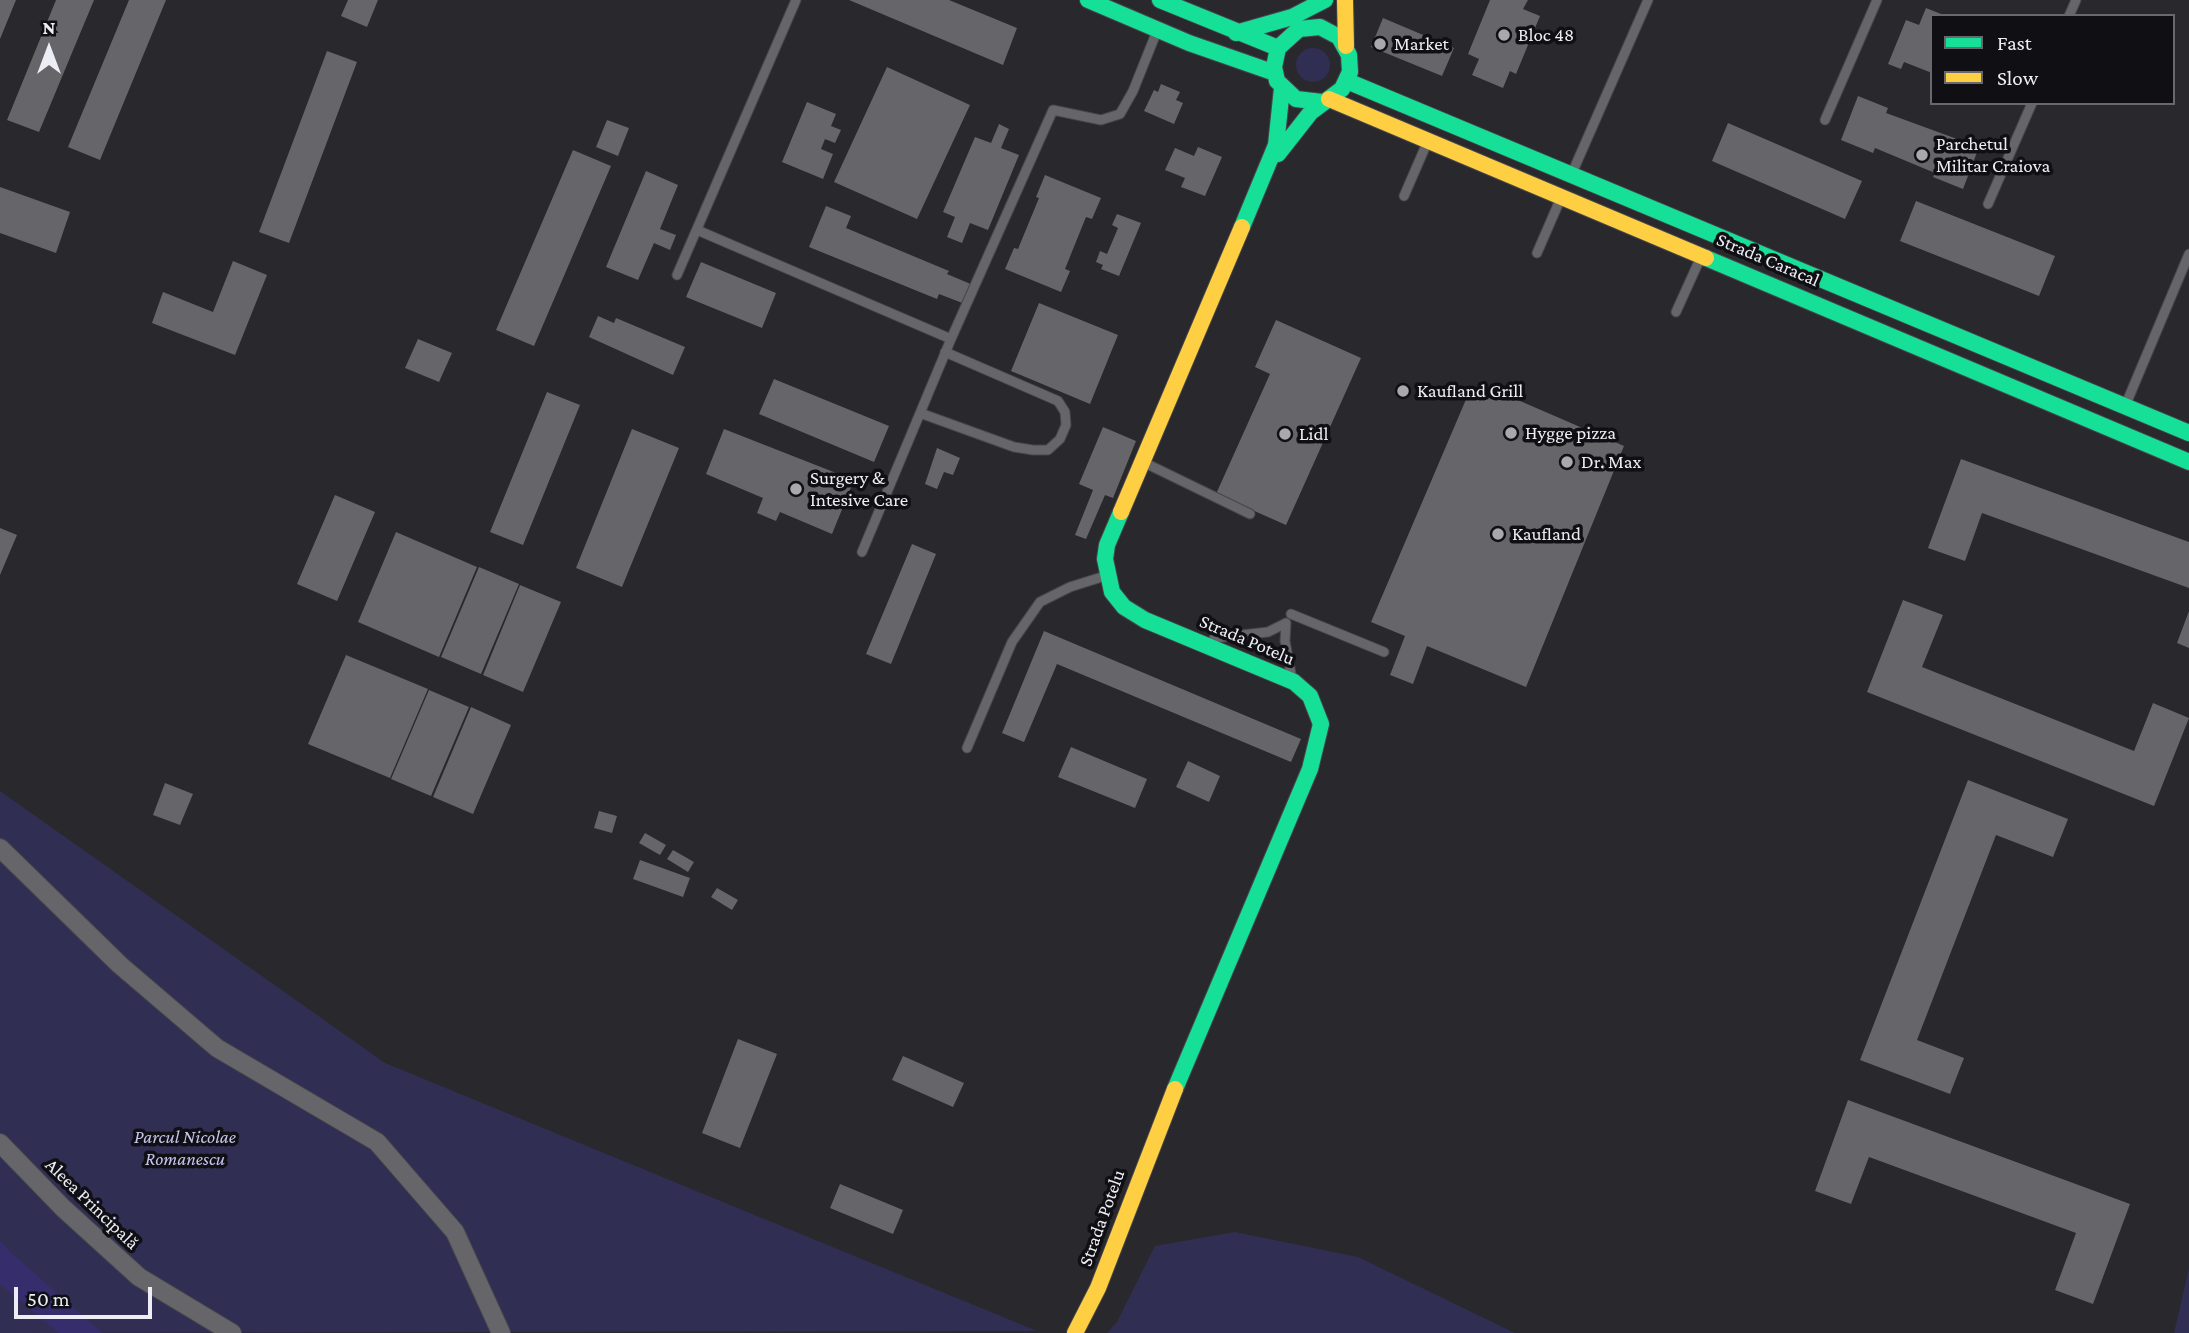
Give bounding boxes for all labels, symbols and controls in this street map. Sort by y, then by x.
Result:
north arrow [14,14,84,84]
legend [1930,14,2175,105]
text: N [43,17,55,38]
place label: Bloc 48 [1518,24,1574,46]
marker: Bloc 48 [1496,27,1512,43]
text: Fast [1997,31,2032,55]
place label: Market [1394,33,1449,55]
marker: Market [1372,36,1388,52]
text: Slow [1997,66,2038,90]
place label: Parchetul Militar Craiova [1936,133,2050,177]
marker: Parchetul Militar Craiova [1914,147,1930,163]
street label: Strada Caracal [1713,228,1823,292]
place label: Kaufland Grill [1417,380,1523,402]
marker: Kaufland Grill [1395,383,1411,399]
place label: Hygge pizza [1525,422,1616,444]
place label: Lidl [1299,423,1328,445]
marker: Hygge pizza [1503,425,1519,441]
marker: Lidl [1277,426,1293,442]
place label: Dr. Max [1581,451,1641,473]
marker: Dr. Max [1559,454,1575,470]
place label: Surgery & Intesive Care [810,467,908,511]
marker: Surgery & Intesive Care [788,481,804,497]
place label: Kaufland [1512,523,1581,545]
marker: Kaufland [1490,526,1506,542]
street label: Strada Potelu [1196,610,1298,670]
park label: Parcul Nicolae Romanescu [134,1126,236,1170]
street label: Aleea Principală [40,1154,144,1254]
street label: Strada Potelu [1074,1167,1130,1269]
scale bar [18,1274,156,1318]
text: 50 m [27,1287,70,1311]

